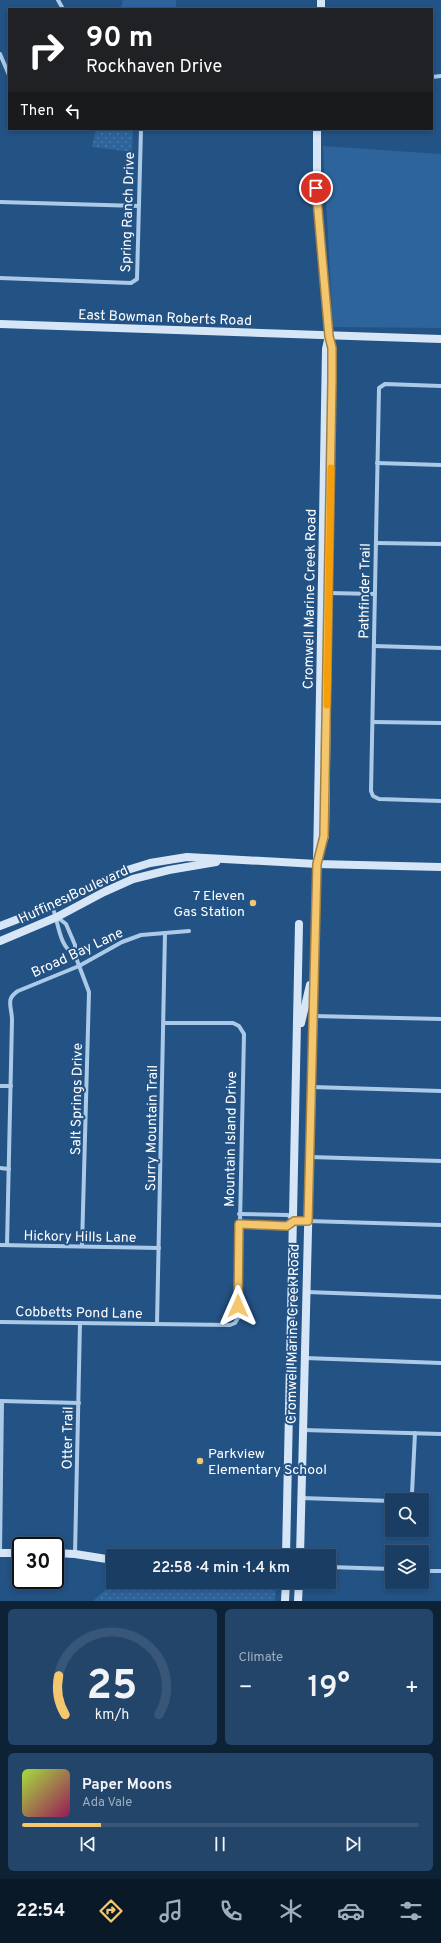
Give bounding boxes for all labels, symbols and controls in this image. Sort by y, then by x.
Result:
text: 90 m [86,21,153,57]
icon: right [20,24,72,76]
text: Rockhaven Drive [86,56,222,79]
icon: left [62,100,84,122]
text: Then [20,102,54,121]
street label: Spring Ranch Drive [118,152,139,273]
pin [299,171,333,205]
icon: arrive [305,177,327,199]
street label: East Bowman Roberts Road [78,307,252,330]
street label: Cromwell Marine Creek Road [300,509,321,689]
street label: Pathfinder Trail [356,543,375,639]
street label: Huffines Boulevard [16,862,131,928]
place label: 7 Eleven Gas Station [173,888,245,921]
marker: 7 Eleven Gas Station [248,898,258,908]
street label: Broad Bay Lane [29,925,126,982]
street label: Salt Springs Drive [68,1043,87,1155]
street label: Surry Mountain Trail [143,1065,162,1191]
street label: Mountain Island Drive [222,1071,241,1207]
street label: Hickory Hills Lane [23,1228,137,1247]
street label: Cromwell Marine Creek Road [283,1244,304,1424]
position arrow [217,1285,259,1327]
street label: Cobbetts Pond Lane [15,1304,143,1323]
street label: Otter Trail [59,1406,78,1470]
place label: Parkview Elementary School [208,1446,327,1479]
marker: Parkview Elementary School [195,1456,205,1466]
map controls [385,1493,429,1589]
button: search [385,1493,429,1537]
speed limit sign: 30 [12,1537,64,1589]
button: layers [385,1545,429,1589]
text: 22:58 · 4 min · 1.4 km [152,1559,290,1578]
text: Climate [239,1650,283,1666]
text: 25 [87,1661,138,1714]
text: 19° [308,1670,350,1707]
text: − [239,1675,253,1702]
text: + [405,1675,419,1702]
text: km/h [95,1706,130,1724]
text: Paper Moons [82,1776,172,1795]
text: Ada Vale [82,1795,132,1811]
icon: previous [77,1833,99,1855]
icon: pause [209,1833,231,1855]
icon: next [342,1833,364,1855]
icon: directions [97,1897,125,1925]
icon: music [157,1897,185,1925]
icon: phone [217,1897,245,1925]
icon: climate [277,1897,305,1925]
icon: car [337,1897,365,1925]
icon: filters [397,1897,425,1925]
text: 22:54 [16,1900,65,1923]

